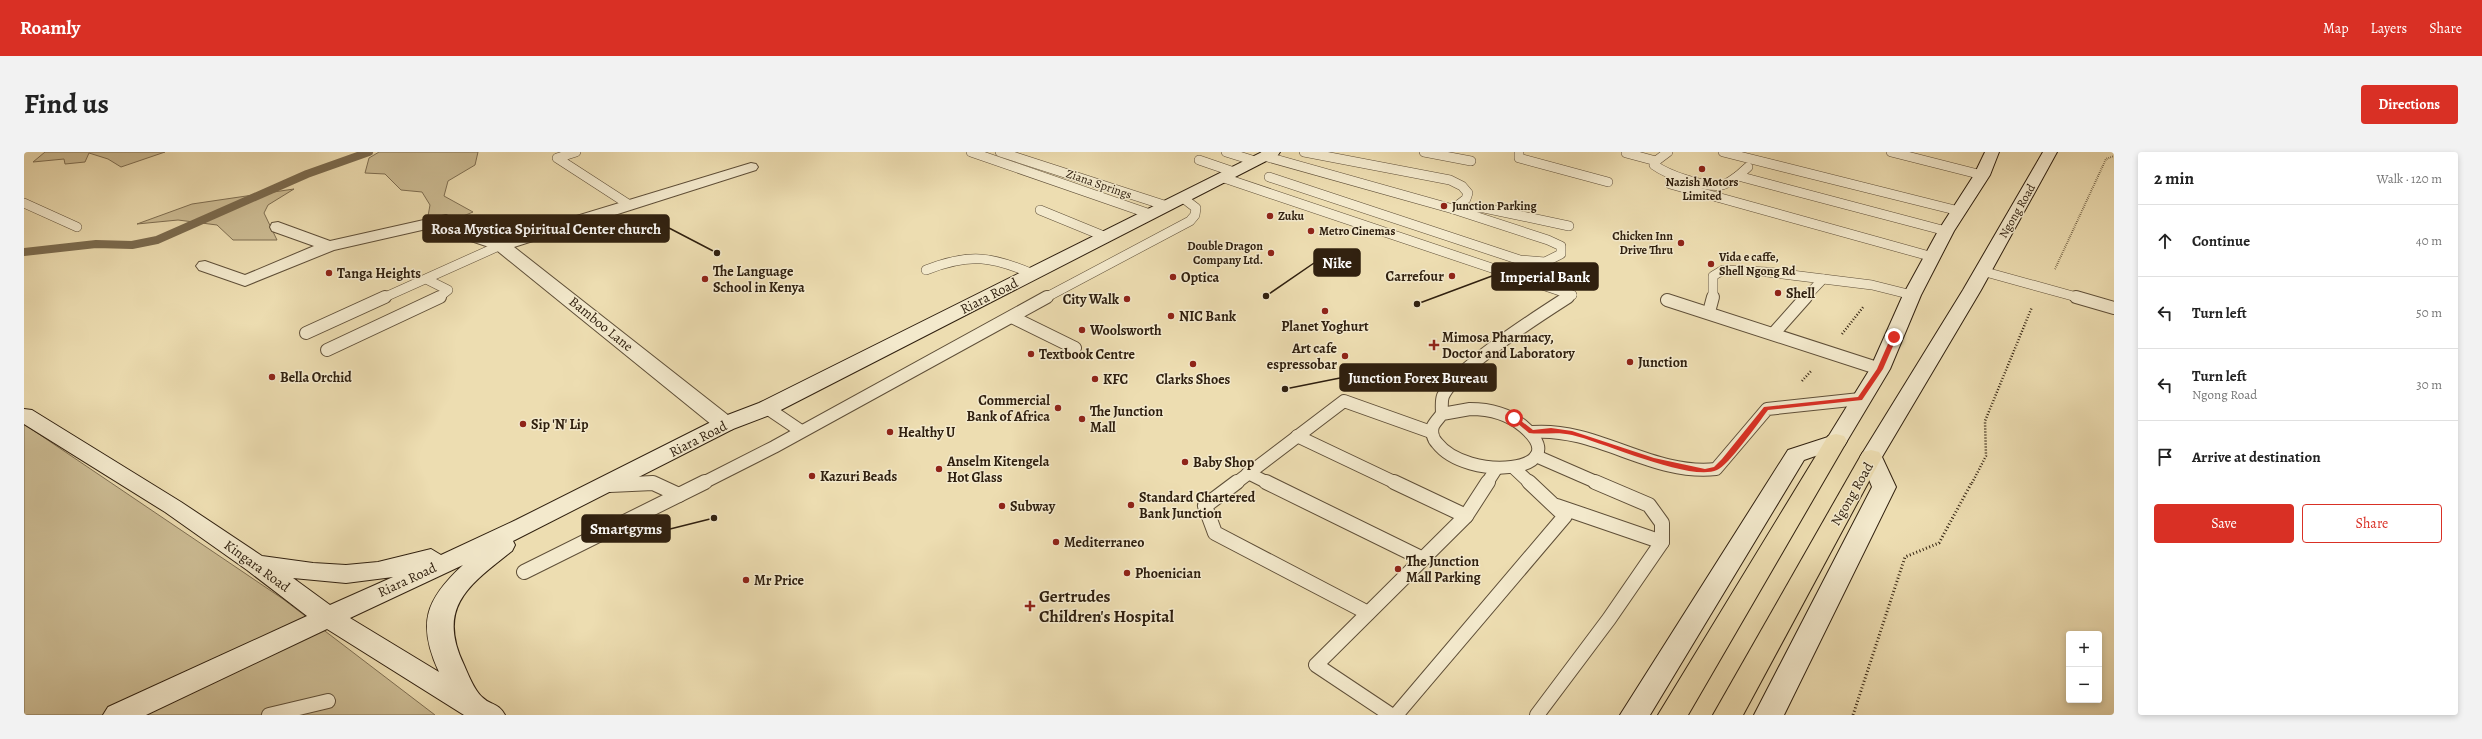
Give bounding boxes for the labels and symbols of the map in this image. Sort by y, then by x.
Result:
marker: Nazish Motors Limited [1697,164,1707,174]
street label: Ziana Springs [1064,165,1134,203]
place label: Nazish Motors Limited [1666,174,1739,204]
street label: Ngong Road [1995,180,2039,241]
place label: Junction Parking [1452,198,1537,214]
marker: Junction Parking [1439,201,1449,211]
place label: Zuku [1278,208,1305,224]
marker: Zuku [1265,211,1275,221]
callout: Rosa Mystica Spiritual Center church [423,215,669,242]
text: Rosa Mystica Spiritual Center church [431,219,661,239]
place label: Metro Cinemas [1319,223,1395,239]
marker: Metro Cinemas [1306,226,1316,236]
place label: Chicken Inn Drive Thru [1612,228,1673,258]
place label: Double Dragon Company Ltd. [1187,238,1263,268]
marker: Chicken Inn Drive Thru [1676,238,1686,248]
marker: Double Dragon Company Ltd. [1266,248,1276,258]
callout: Nike [1314,249,1360,276]
place label: Vida e caffe, Shell Ngong Rd [1718,249,1796,279]
text: Nike [1322,253,1352,273]
marker: Vida e caffe, Shell Ngong Rd [1706,259,1716,269]
place label: The Language School in Kenya [713,262,805,297]
callout: Imperial Bank [1492,263,1598,290]
place label: Tanga Heights [337,264,421,283]
place label: Carrefour [1386,267,1444,286]
text: Imperial Bank [1500,267,1590,287]
marker: Tanga Heights [324,268,334,278]
place label: Optica [1181,268,1220,287]
marker: Carrefour [1447,271,1457,281]
marker: Optica [1168,272,1178,282]
street label: Riara Road [957,273,1022,319]
marker: The Language School in Kenya [700,274,710,284]
place label: Shell [1786,284,1815,303]
marker: Shell [1773,288,1783,298]
place label: City Walk [1063,290,1120,309]
street label: Bamboo Lane [565,292,637,356]
marker: City Walk [1122,294,1132,304]
marker: Planet Yoghurt [1320,306,1330,316]
place label: NIC Bank [1179,307,1237,326]
marker: NIC Bank [1166,311,1176,321]
place label: Planet Yoghurt [1281,317,1369,336]
place label: Woolsworth [1089,321,1162,340]
marker: Woolsworth [1077,325,1087,335]
place label: Mimosa Pharmacy, Doctor and Laboratory [1442,328,1575,363]
route end [1885,328,1903,346]
place label: Art cafe espressobar [1267,339,1338,374]
marker: Mimosa Pharmacy, Doctor and Laboratory [1429,340,1439,350]
place label: Textbook Centre [1039,345,1136,364]
marker: Textbook Centre [1026,349,1036,359]
marker: Art cafe espressobar [1340,351,1350,361]
place label: Junction [1638,353,1688,372]
marker: Junction [1625,357,1635,367]
marker: Clarks Shoes [1188,359,1198,369]
callout: Junction Forex Bureau [1340,364,1496,391]
place label: Bella Orchid [280,368,352,387]
text: Junction Forex Bureau [1348,368,1489,388]
place label: KFC [1103,370,1128,389]
place label: Clarks Shoes [1156,370,1231,389]
marker: Bella Orchid [267,372,277,382]
marker: KFC [1090,374,1100,384]
place label: Commercial Bank of Africa [966,391,1050,426]
place label: The Junction Mall [1090,402,1163,437]
marker: Commercial Bank of Africa [1053,403,1063,413]
route start [1505,409,1523,427]
marker: The Junction Mall [1077,414,1087,424]
place label: Sip 'N' Lip [531,415,589,434]
street label: Riara Road [666,416,731,462]
marker: Sip 'N' Lip [518,419,528,429]
place label: Healthy U [898,423,955,442]
marker: Healthy U [885,427,895,437]
place label: Anselm Kitengela Hot Glass [946,452,1050,487]
place label: Baby Shop [1193,453,1255,472]
marker: Baby Shop [1180,457,1190,467]
street label: Ngong Road [1826,458,1878,529]
marker: Anselm Kitengela Hot Glass [934,464,944,474]
place label: Kazuri Beads [820,467,898,486]
marker: Kazuri Beads [807,471,817,481]
place label: Standard Chartered Bank Junction [1139,488,1256,523]
place label: Subway [1010,497,1056,516]
marker: Standard Chartered Bank Junction [1126,500,1136,510]
marker: Subway [997,501,1007,511]
callout: Smartgyms [582,515,670,542]
text: Smartgyms [590,519,662,539]
place label: Mediterraneo [1064,533,1144,552]
street label: Kingara Road [220,536,294,597]
marker: Mediterraneo [1051,537,1061,547]
place label: The Junction Mall Parking [1406,552,1482,587]
street label: Riara Road [375,558,440,602]
place label: Phoenician [1135,564,1201,583]
marker: The Junction Mall Parking [1393,564,1403,574]
marker: Phoenician [1122,568,1132,578]
place label: Mr Price [754,571,805,590]
marker: Mr Price [741,575,751,585]
place label: Gertrudes Children's Hospital [1039,585,1174,628]
marker: Gertrudes Children's Hospital [1024,600,1036,612]

